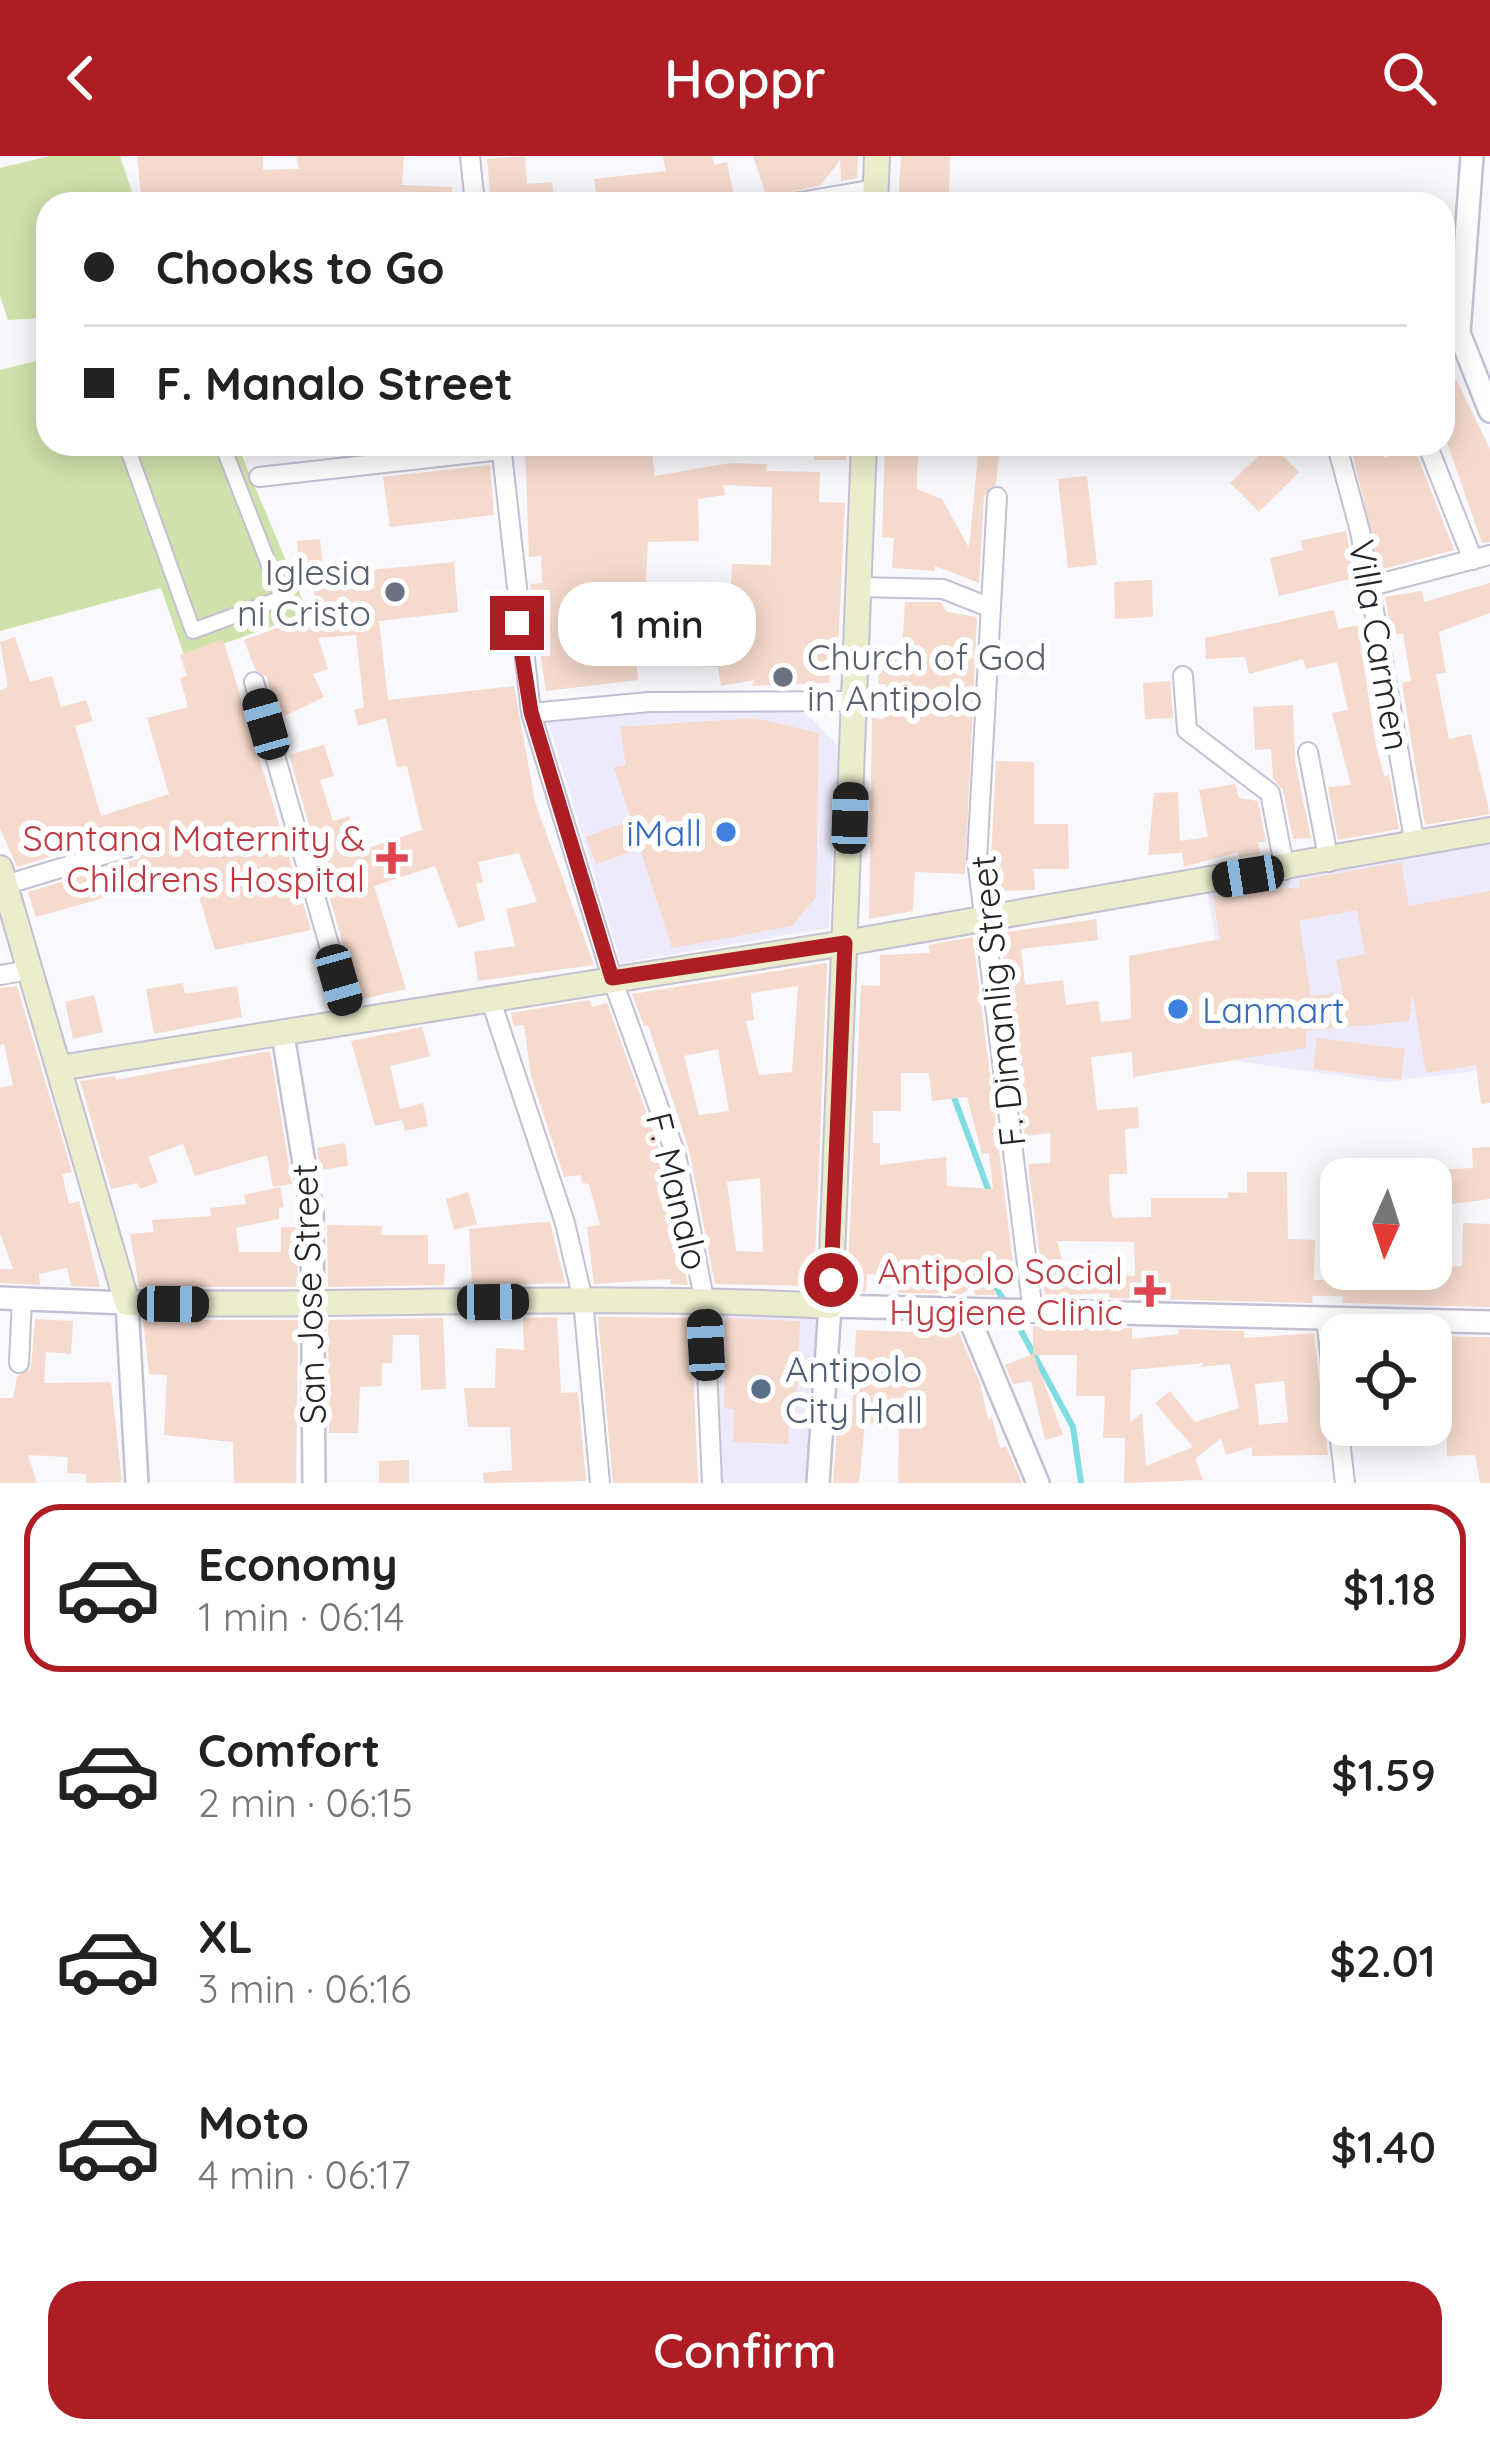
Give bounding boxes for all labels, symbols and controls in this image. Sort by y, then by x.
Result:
text: Hoppr [664,44,826,112]
icon: back [48,45,114,111]
icon: search [1376,45,1442,111]
text: Chooks to Go [156,239,445,295]
text: F. Manalo Street [156,355,513,411]
street label: Villa Carmen [1339,536,1421,754]
place label: Iglesia ni Cristo [237,549,371,635]
marker: Iglesia ni Cristo [382,579,408,605]
callout: 1 min [559,581,757,665]
route end [490,596,544,650]
text: 1 min [610,599,704,648]
place label: Church of God in Antipolo [807,634,1047,720]
marker: Church of God in Antipolo [770,664,796,690]
car [239,684,293,764]
car [831,781,869,855]
place label: iMall [626,810,702,855]
place label: Santana Maternity & Childrens Hospital [22,815,365,901]
marker: iMall [713,819,739,845]
marker: Santana Maternity & Childrens Hospital [376,842,408,874]
street label: F. Dimanlig Street [959,853,1035,1149]
car [1210,853,1286,899]
car [312,940,366,1020]
place label: Lanmart [1202,987,1345,1032]
marker: Lanmart [1165,996,1191,1022]
street label: F. Manalo [637,1108,719,1274]
north arrow [1320,1158,1452,1290]
map controls [1320,1158,1452,1446]
street label: San Jose Street [281,1163,335,1425]
place label: Antipolo Social Hygiene Clinic [878,1248,1123,1334]
route start [804,1253,858,1307]
marker: Antipolo Social Hygiene Clinic [1134,1275,1166,1307]
car [457,1283,529,1321]
car [137,1285,209,1323]
car [686,1308,726,1382]
button: locate [1320,1314,1452,1446]
place label: Antipolo City Hall [785,1346,923,1432]
marker: Antipolo City Hall [748,1376,774,1402]
icon: car [54,1534,162,1642]
text: Economy [198,1536,398,1592]
text: $1.18 [1343,1560,1436,1616]
text: 1 min · 06:14 [198,1592,404,1641]
icon: car [54,1720,162,1828]
text: Comfort [198,1722,380,1778]
text: $1.59 [1331,1746,1436,1802]
text: 2 min · 06:15 [198,1778,413,1827]
icon: car [54,1906,162,2014]
text: XL [198,1908,253,1964]
text: $2.01 [1330,1932,1436,1988]
text: 3 min · 06:16 [198,1964,411,2013]
icon: car [54,2092,162,2200]
text: Moto [198,2094,309,2150]
text: $1.40 [1331,2118,1436,2174]
text: 4 min · 06:17 [198,2150,410,2199]
button: Confirm [48,2281,1442,2419]

